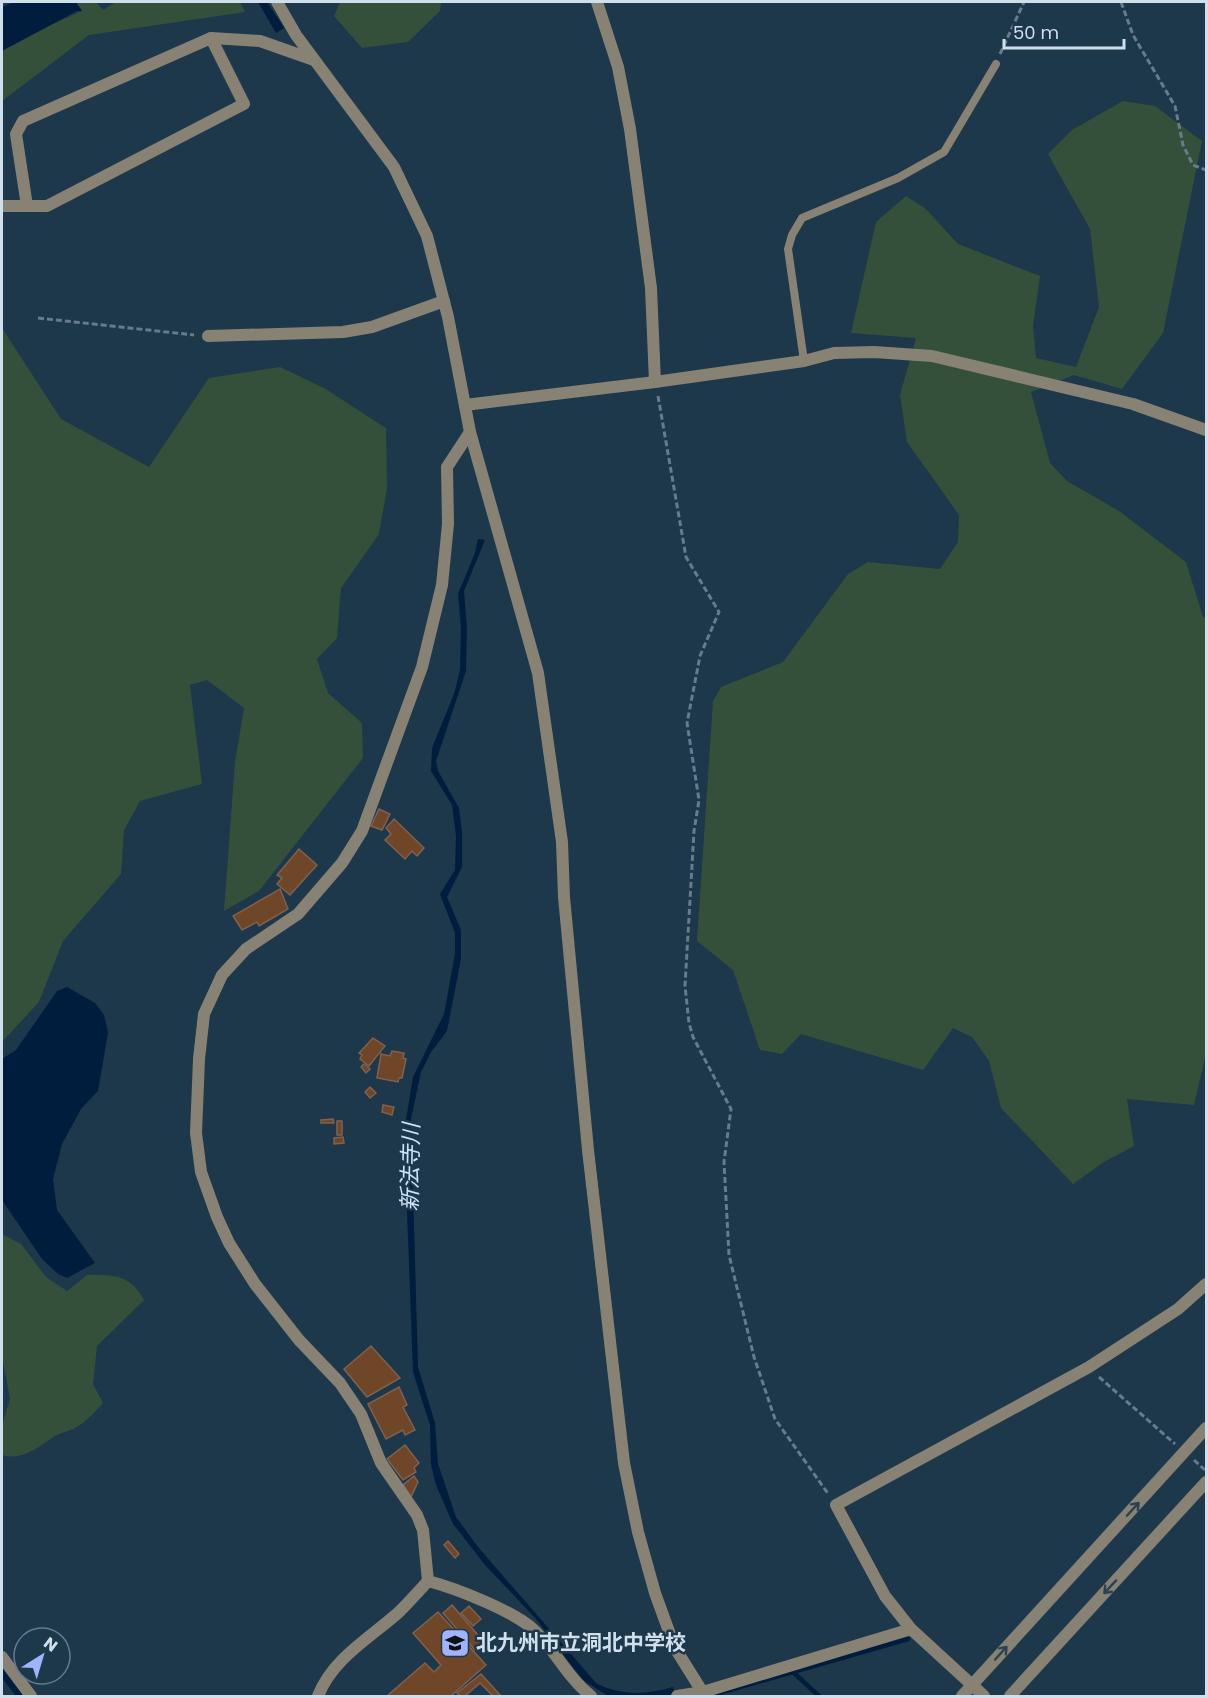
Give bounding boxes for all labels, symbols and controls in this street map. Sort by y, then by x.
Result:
scale bar [1004,12,1124,50]
text: 50 m [1013,20,1059,45]
water label: 新法寺川 [394,1121,427,1211]
one-way arrow [1126,1502,1140,1517]
one-way arrow [1103,1579,1117,1594]
north arrow [12,1626,72,1686]
school or university icon: 北九州市立洞北中学校 [439,1627,471,1659]
place label: 北九州市立洞北中学校 [476,1628,686,1657]
text: N [39,1632,62,1657]
one-way arrow [994,1646,1008,1661]

